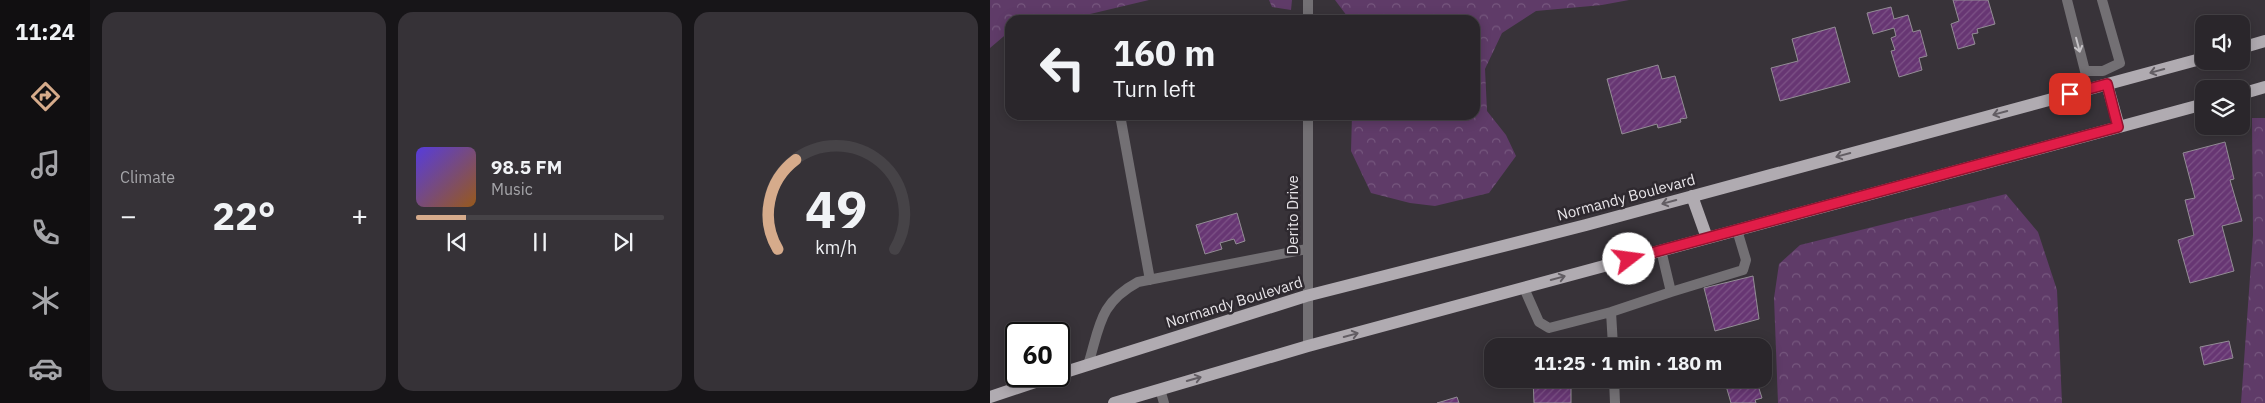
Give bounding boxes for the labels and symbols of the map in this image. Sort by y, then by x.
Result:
one-way arrow [2074,36,2083,52]
one-way arrow [2149,66,2165,76]
pin [2049,73,2091,115]
one-way arrow [1992,108,2008,118]
one-way arrow [1835,151,1851,160]
street label: Normandy Boulevard [1555,169,1697,225]
street label: Derito Drive [1283,175,1302,255]
one-way arrow [1662,198,1678,207]
position arrow [1602,232,1654,284]
street label: Normandy Boulevard [1163,272,1305,332]
one-way arrow [1550,273,1566,283]
speed limit sign: 60 [1005,322,1070,387]
one-way arrow [1342,329,1358,339]
one-way arrow [1186,374,1202,384]

